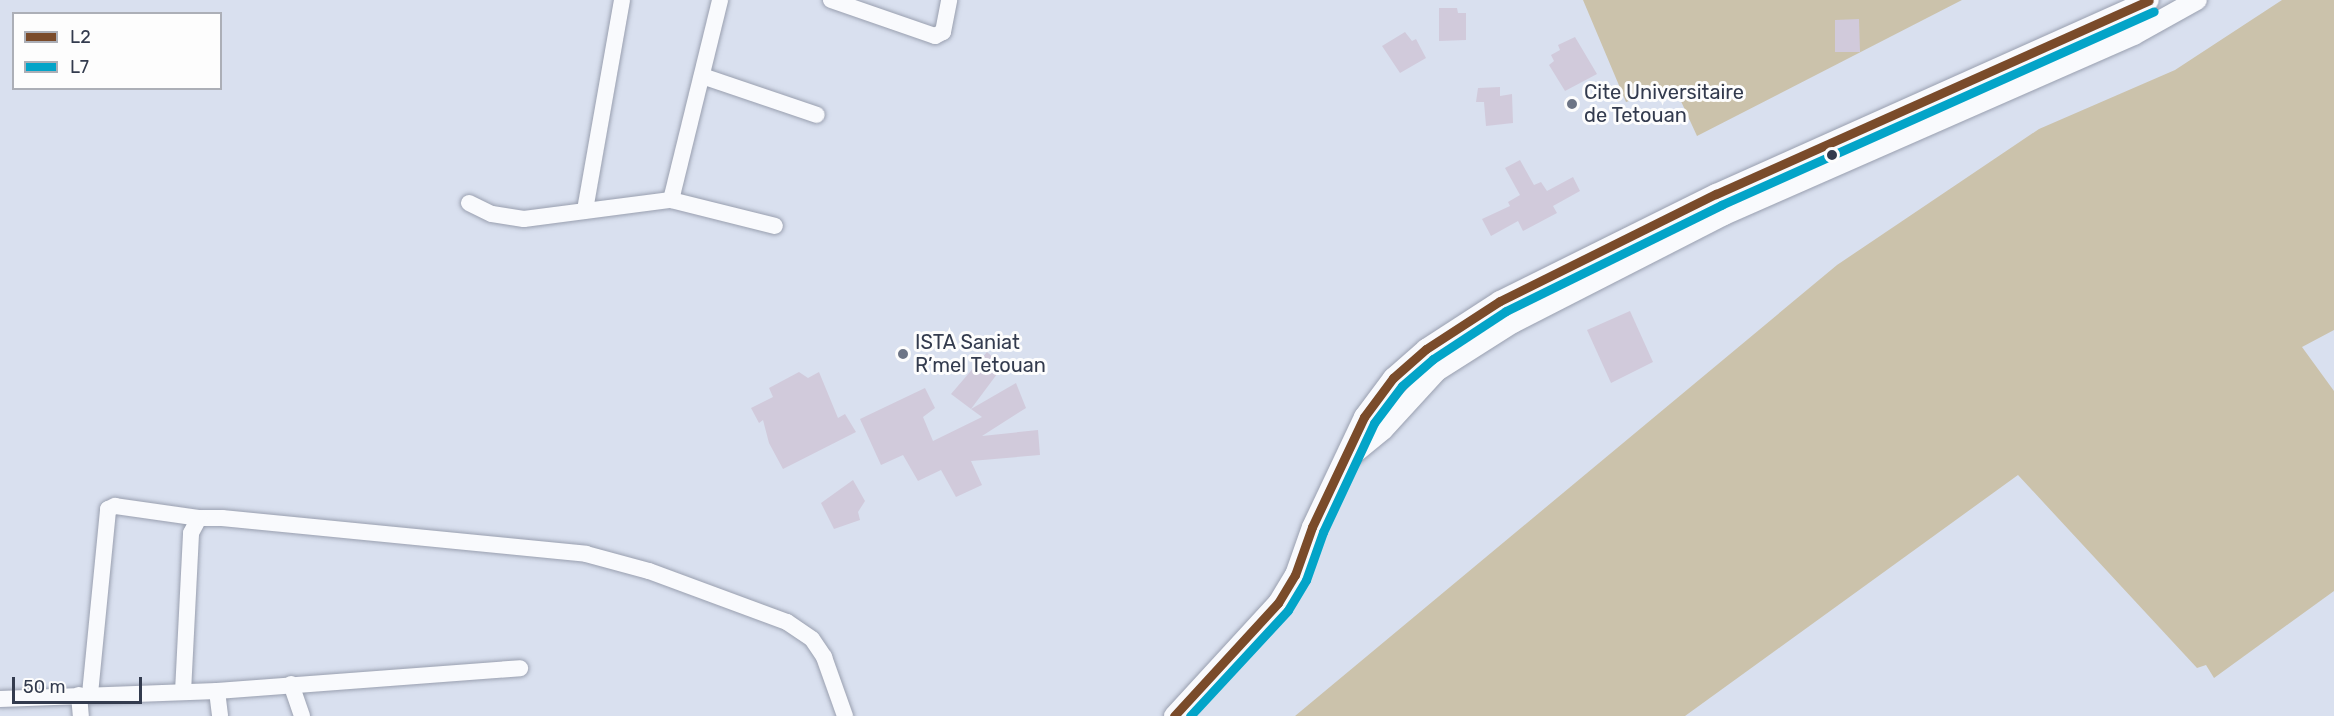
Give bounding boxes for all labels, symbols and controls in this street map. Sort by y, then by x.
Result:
legend [12,12,222,90]
text: L2 [70,26,91,48]
text: L7 [70,56,89,78]
place label: Cite Universitaire de Tetouan [1584,80,1744,127]
marker: Cite Universitaire de Tetouan [1565,97,1579,111]
unlabelled marker [1826,149,1838,161]
place label: ISTA Saniat R’mel Tetouan [915,330,1046,377]
marker: ISTA Saniat R’mel Tetouan [896,347,910,361]
scale bar [15,665,146,703]
text: 50 m [23,676,66,698]

